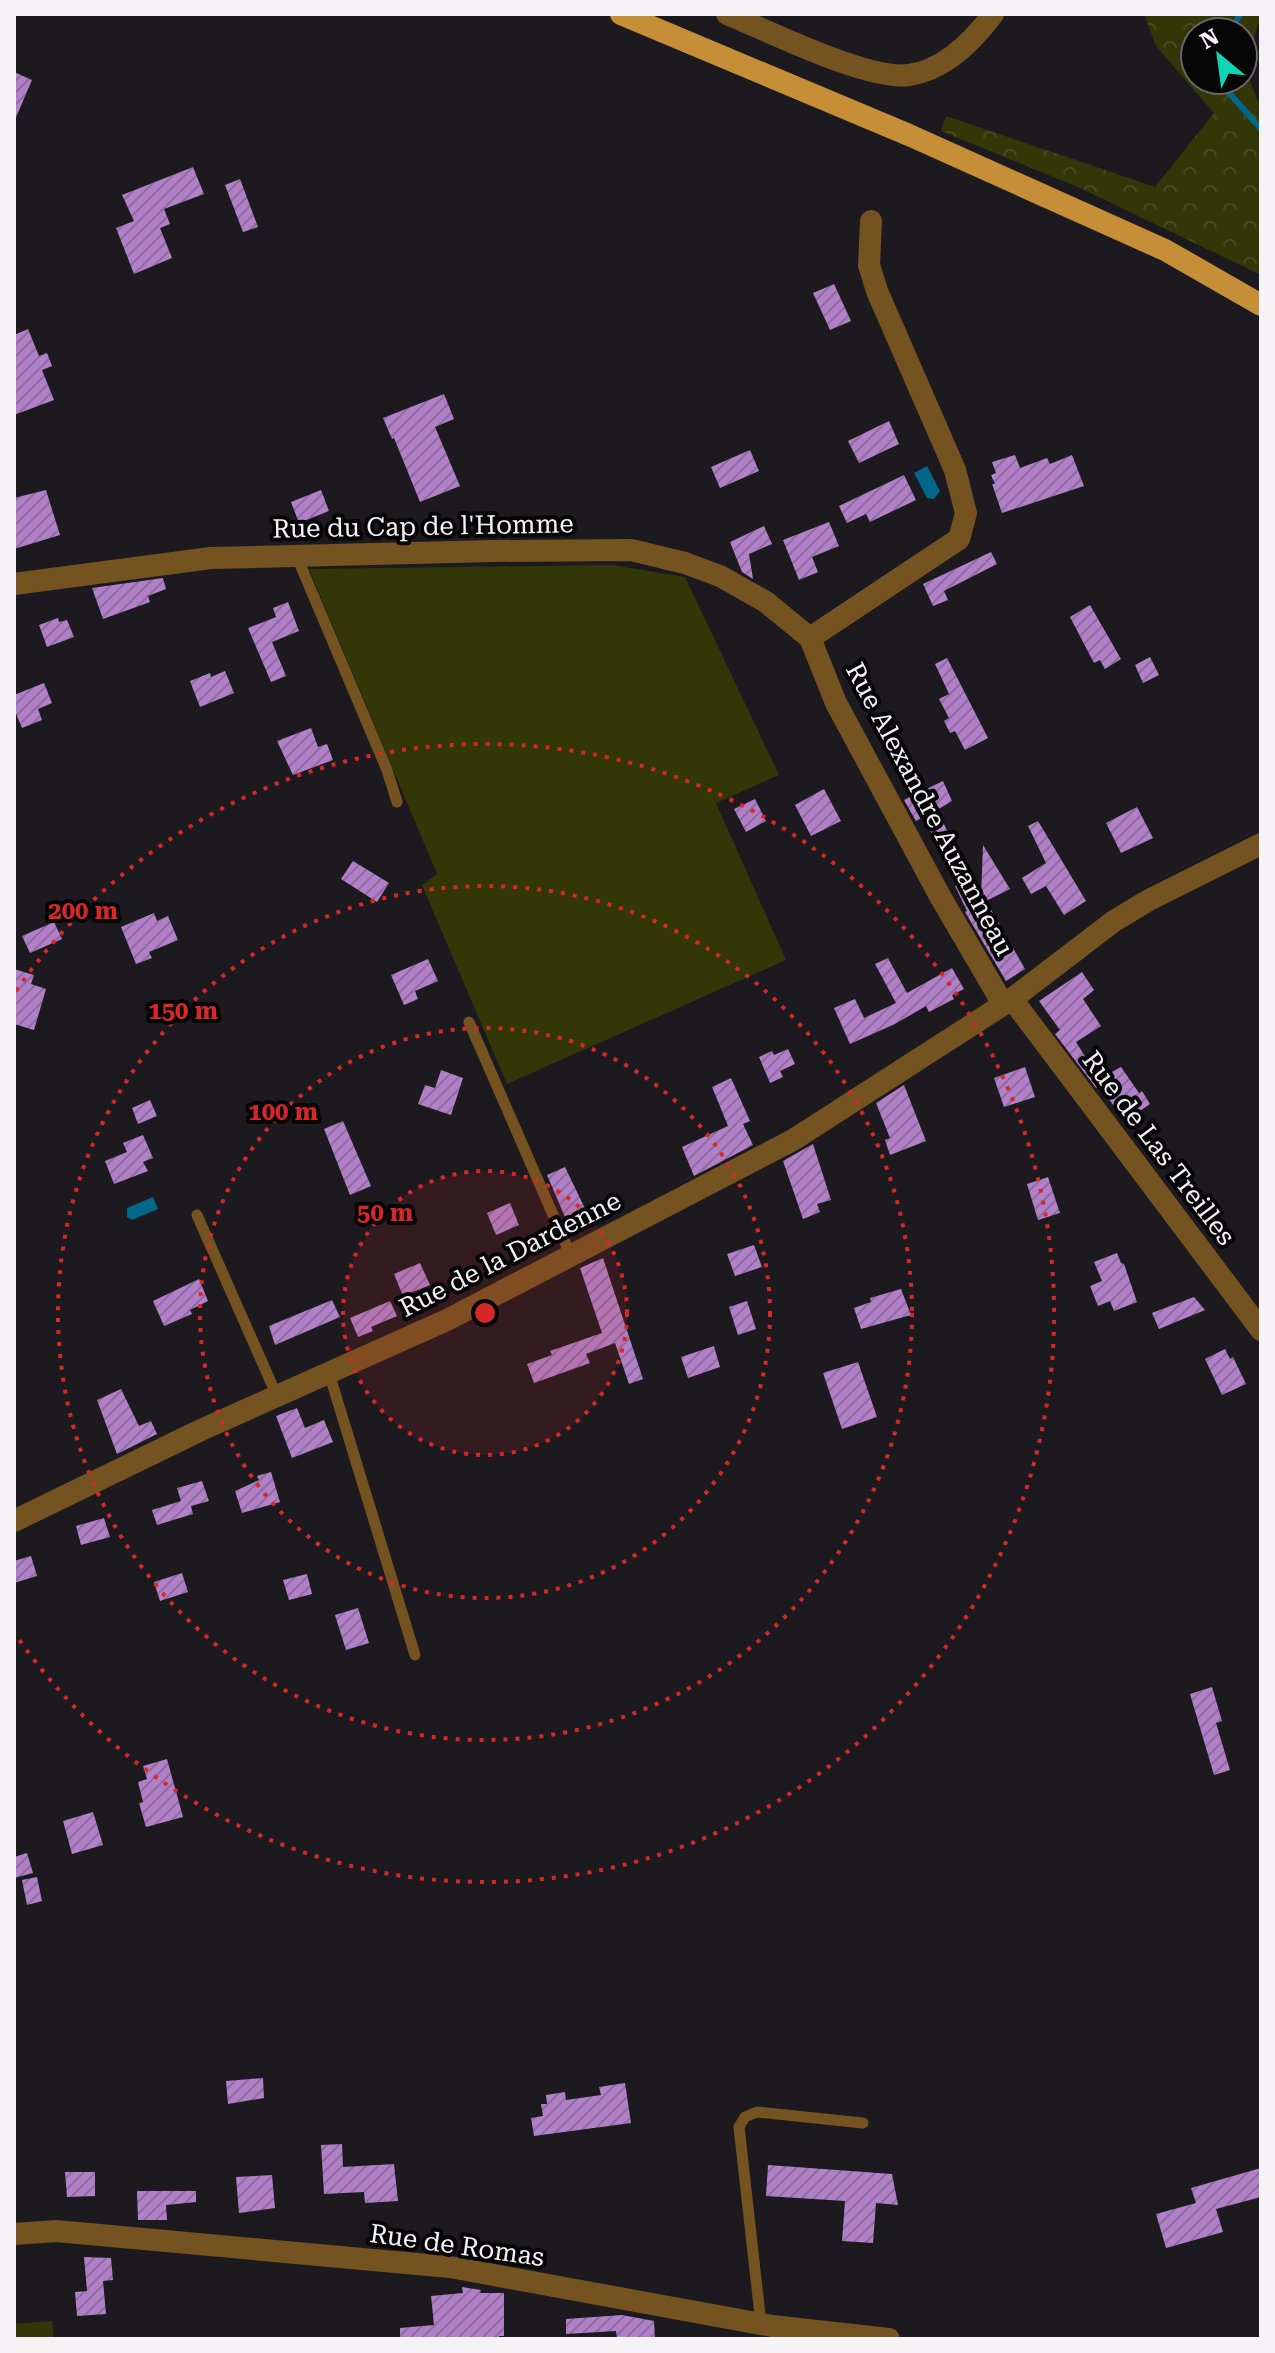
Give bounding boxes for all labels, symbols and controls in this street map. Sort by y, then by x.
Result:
north arrow [1179,16,1259,96]
text: N [1196,24,1223,54]
street label: Rue du Cap de l'Homme [272,508,574,544]
street label: Rue Alexandre Auzanneau [840,657,1020,961]
text: 200 m [48,897,118,925]
text: 150 m [148,997,218,1025]
street label: Rue de Las Treilles [1077,1045,1241,1251]
text: 100 m [248,1098,318,1126]
street label: Rue de la Dardenne [394,1185,626,1323]
text: 50 m [357,1199,413,1227]
centre of rings [471,1299,499,1327]
street label: Rue de Romas [368,2218,546,2272]

